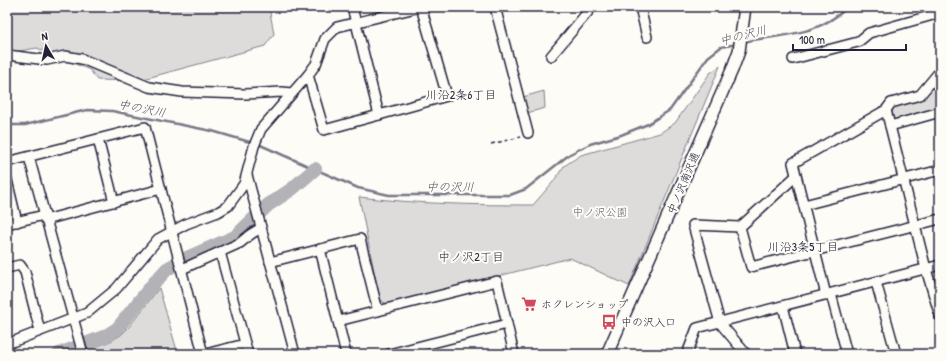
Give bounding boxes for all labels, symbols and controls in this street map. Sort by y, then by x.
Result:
water label: 中の沢川 [718,21,768,49]
north arrow [26,26,66,66]
scale bar [793,26,906,52]
text: N [40,29,49,43]
text: 100 m [799,31,825,48]
district label: 川沿2条6丁目 [426,86,496,103]
water label: 中の沢川 [117,95,167,121]
street label: 中ノ沢南沢通 [664,150,702,216]
water label: 中の沢川 [426,178,474,195]
park label: 中ノ沢公園 [573,205,628,219]
district label: 川沿3条5丁目 [768,238,838,255]
district label: 中ノ沢2丁目 [438,248,504,265]
supermarket icon: ホクレンショップ [520,295,538,313]
place label: ホクレンショップ [541,297,629,311]
bus stop icon: 中の沢入口 [600,313,618,331]
place label: 中の沢入口 [621,315,676,329]

